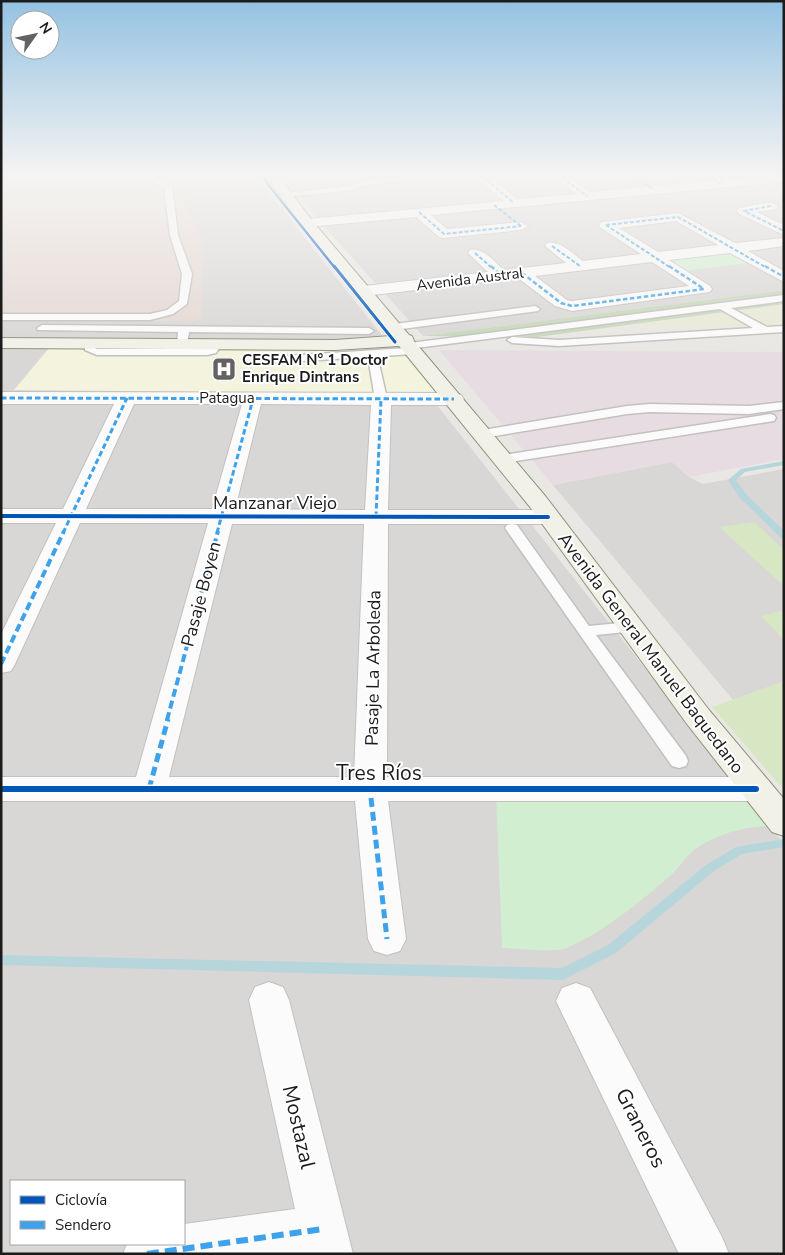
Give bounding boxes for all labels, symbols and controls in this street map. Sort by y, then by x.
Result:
north arrow [10,10,60,60]
text: N [35,19,56,38]
street label: Avenida Austral [415,262,525,296]
place label: CESFAM N° 1 Doctor Enrique Dintrans [242,350,388,387]
hospital icon: CESFAM N° 1 Doctor Enrique Dintrans [211,356,237,382]
street label: Patagua [199,388,255,408]
street label: Manzanar Viejo [213,491,337,515]
street label: Avenida General Manuel Baquedano [552,528,750,778]
street label: Pasaje Boyen [175,539,227,649]
street label: Pasaje La Arboleda [360,590,386,746]
street label: Tres Ríos [336,759,422,787]
street label: Mostazal [276,1082,322,1172]
street label: Graneros [609,1083,673,1173]
legend [10,1180,185,1245]
text: Ciclovía [55,1190,107,1210]
text: Sendero [55,1215,111,1235]

